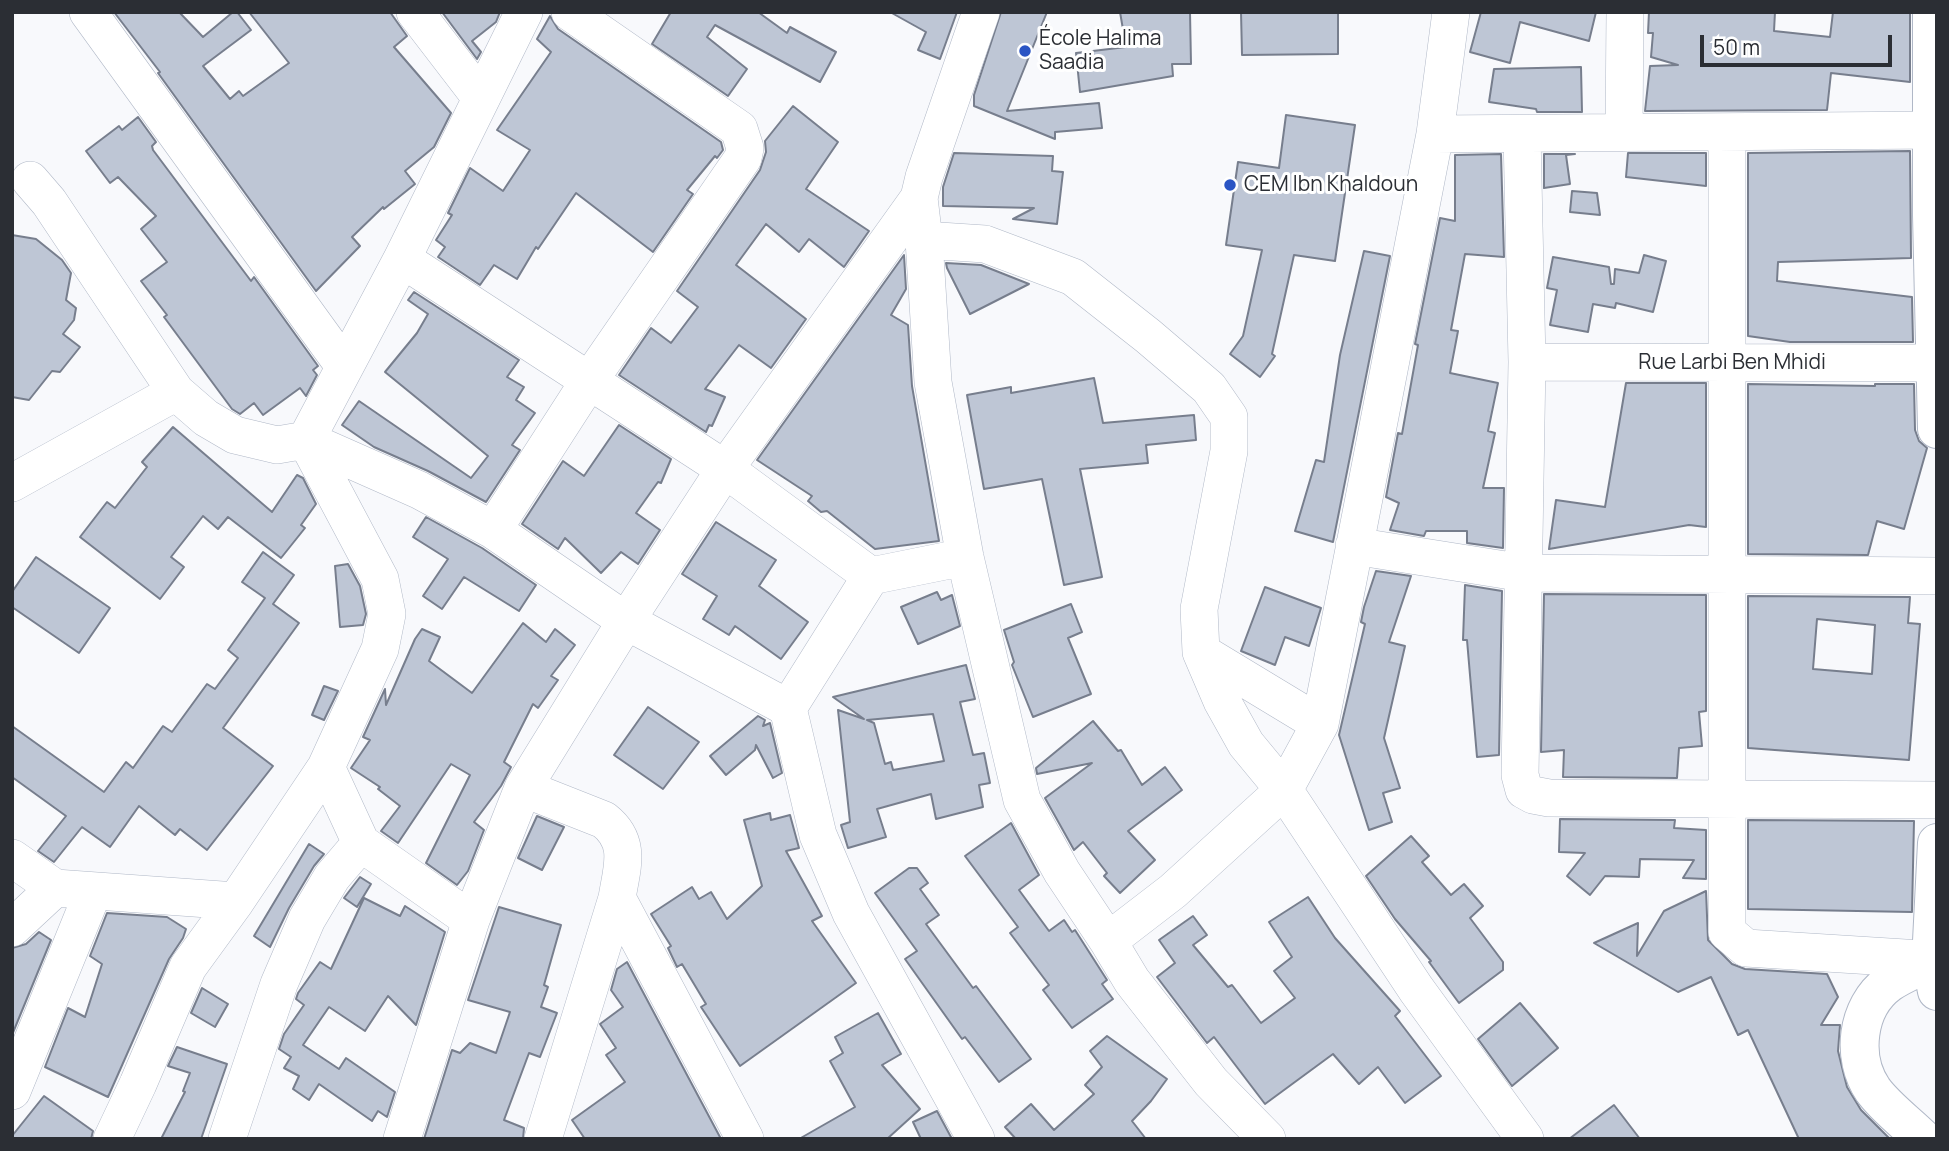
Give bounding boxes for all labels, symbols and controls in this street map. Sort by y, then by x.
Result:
scale bar [1704,21,1896,65]
place label: École Halima Saadia [1039,26,1161,76]
text: 50 m [1713,33,1760,61]
marker: École Halima Saadia [1017,43,1033,59]
place label: CEM Ibn Khaldoun [1244,172,1418,198]
marker: CEM Ibn Khaldoun [1222,177,1238,193]
street label: Rue Larbi Ben Mhidi [1638,350,1826,376]

